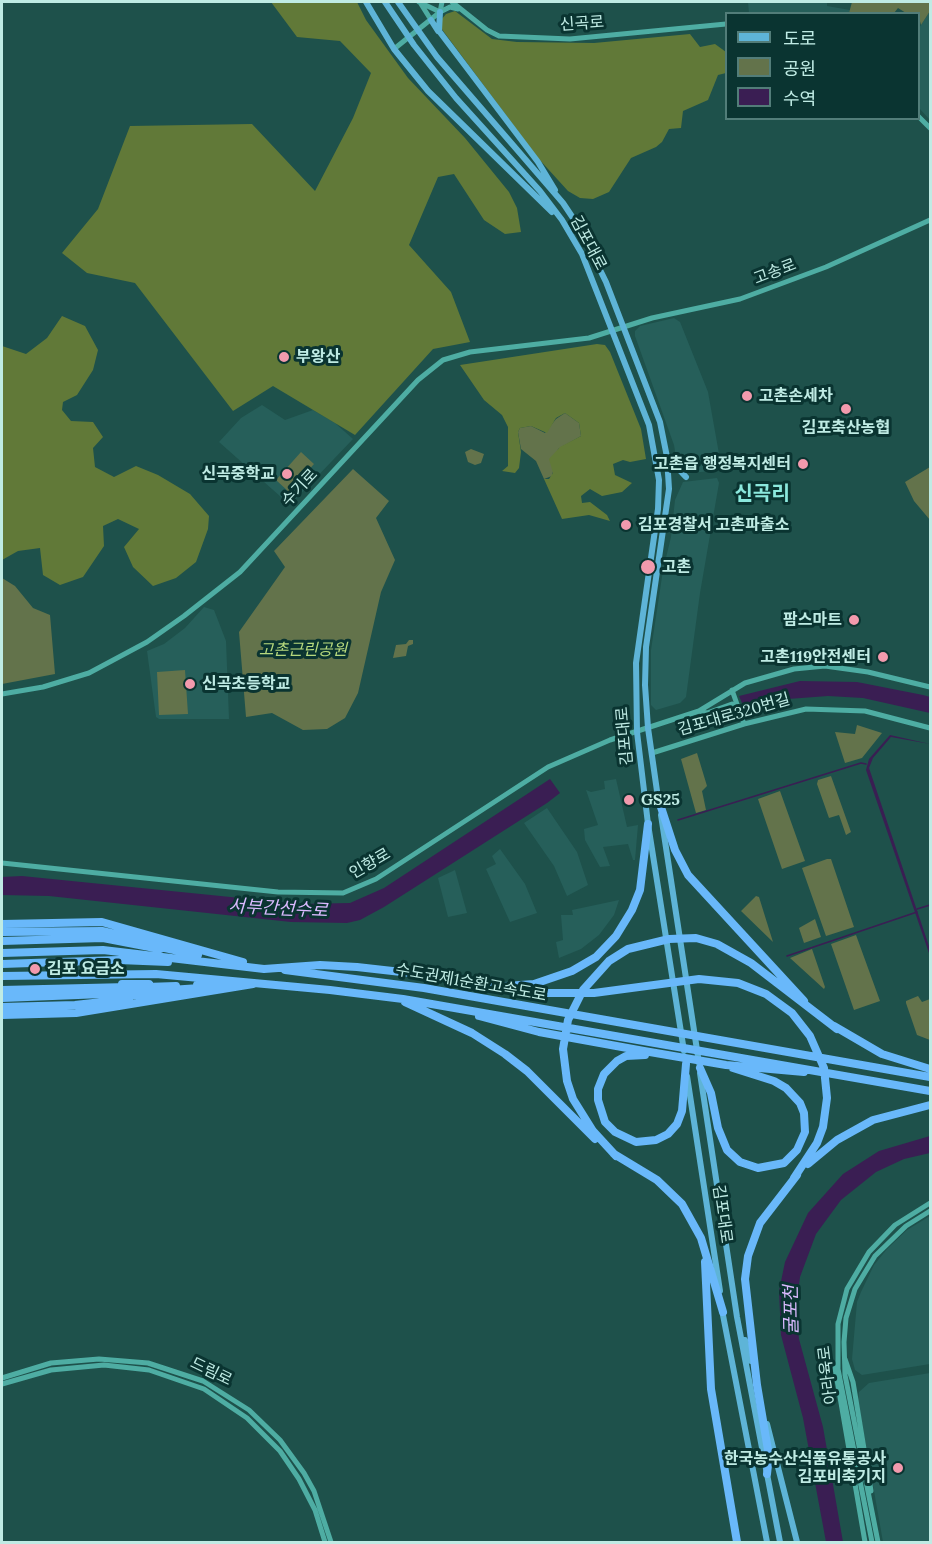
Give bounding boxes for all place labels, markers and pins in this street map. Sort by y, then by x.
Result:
place label: 부왕산 [296,347,340,367]
marker: 부왕산 [277,350,291,364]
place label: 고촌손세차 [759,386,833,406]
marker: 고촌손세차 [740,389,754,403]
marker: 김포축산농협 [839,402,853,416]
place label: 김포축산농협 [802,418,890,438]
place label: 고촌읍 행정복지센터 [654,454,791,474]
marker: 고촌읍 행정복지센터 [796,457,810,471]
place label: 신곡중학교 [201,464,275,484]
marker: 신곡중학교 [280,467,294,481]
place label: 김포경찰서 고촌파출소 [638,515,789,535]
marker: 김포경찰서 고촌파출소 [619,518,633,532]
place label: 고촌 [662,557,691,577]
marker: 고촌 [639,558,657,576]
place label: 팜스마트 [783,610,842,630]
marker: 팜스마트 [847,613,861,627]
place label: 고촌119안전센터 [760,647,871,667]
marker: 고촌119안전센터 [876,650,890,664]
place label: 신곡초등학교 [202,674,290,694]
marker: 신곡초등학교 [183,677,197,691]
place label: GS25 [641,790,680,810]
marker: GS25 [622,793,636,807]
place label: 김포 요금소 [47,959,125,979]
marker: 김포 요금소 [28,962,42,976]
place label: 한국농수산식품유통공사 김포비축기지 [724,1449,886,1487]
marker: 한국농수산식품유통공사 김포비축기지 [891,1461,905,1475]

